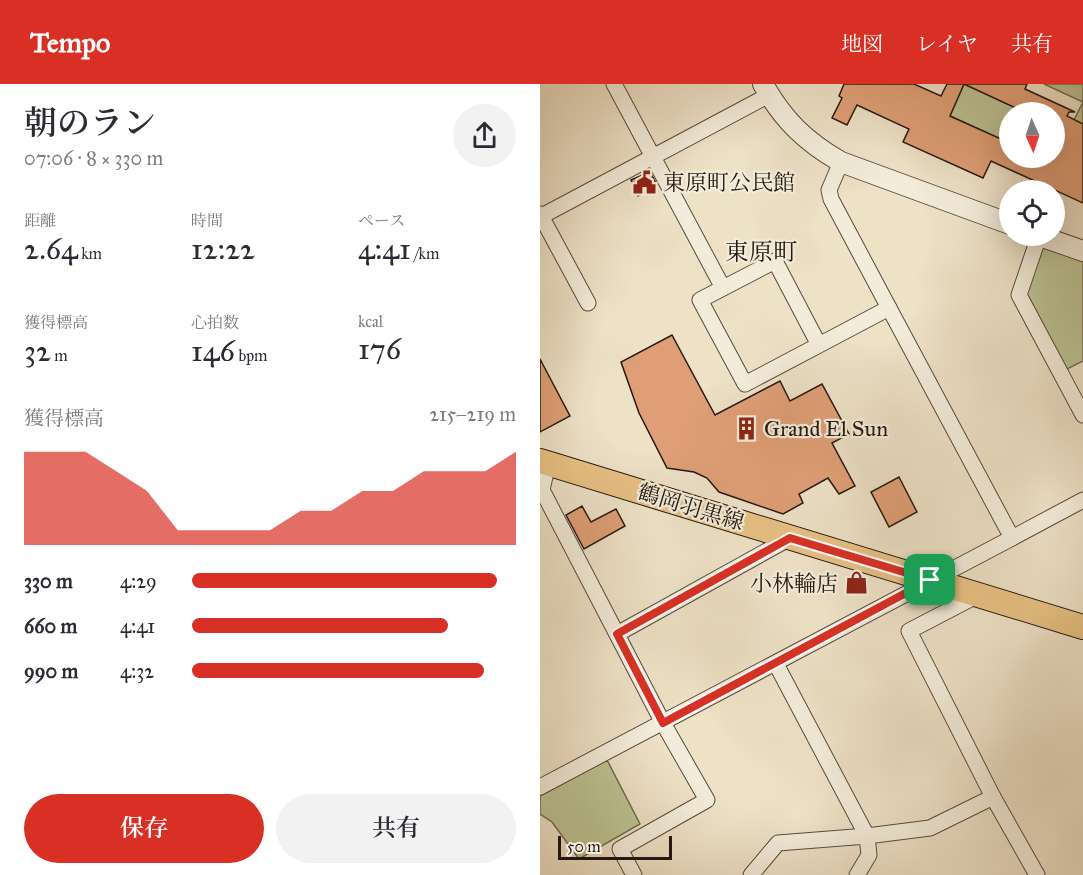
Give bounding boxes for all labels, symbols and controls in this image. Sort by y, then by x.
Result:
text: Tempo [30,25,110,60]
text: 地図 [841,31,883,57]
text: レイヤ [916,31,978,57]
text: 共有 [1011,31,1053,57]
north arrow [999,102,1065,168]
map controls [999,102,1065,246]
text: 朝のラン [24,103,156,143]
button: share [453,104,516,167]
text: 07:06 · 8 × 330 m [24,146,163,170]
public building icon: 東原町公民館 [632,169,658,195]
place label: 東原町公民館 [663,169,795,196]
button: locate [999,180,1065,246]
text: 距離 [24,211,56,230]
text: 時間 [191,211,223,230]
text: ペース [358,211,405,230]
text: 2.64 [24,231,78,267]
text: 12:22 [191,231,255,267]
text: 4:41 [358,231,411,267]
district label: 東原町 [725,237,797,267]
text: km [78,244,102,263]
text: /km [411,244,439,263]
text: kcal [358,312,383,331]
text: 獲得標高 [24,313,88,332]
text: 心拍数 [191,313,239,332]
text: 176 [358,331,401,367]
text: 32 [24,333,51,369]
text: 146 [191,333,235,369]
text: m [51,346,68,365]
text: bpm [235,346,268,365]
text: 215–219 m [429,402,516,426]
text: 獲得標高 [24,406,104,430]
building icon: Grand El Sun [733,415,759,441]
place label: Grand El Sun [764,415,888,442]
street label: 鶴岡羽黒線 [634,478,748,536]
pin [904,554,955,605]
icon: arrive [913,563,946,596]
text: 330 m [24,569,73,593]
text: 4:29 [120,569,157,593]
place label: 小林輪店 [750,570,838,597]
shop icon: 小林輪店 [843,570,869,596]
text: 660 m [24,614,77,638]
text: 4:41 [120,614,155,638]
text: 990 m [24,659,78,683]
text: 4:32 [120,659,154,683]
button: 保存 [24,794,264,863]
button: 共有 [276,794,516,863]
scale bar [558,833,672,860]
text: 50 m [567,837,601,856]

